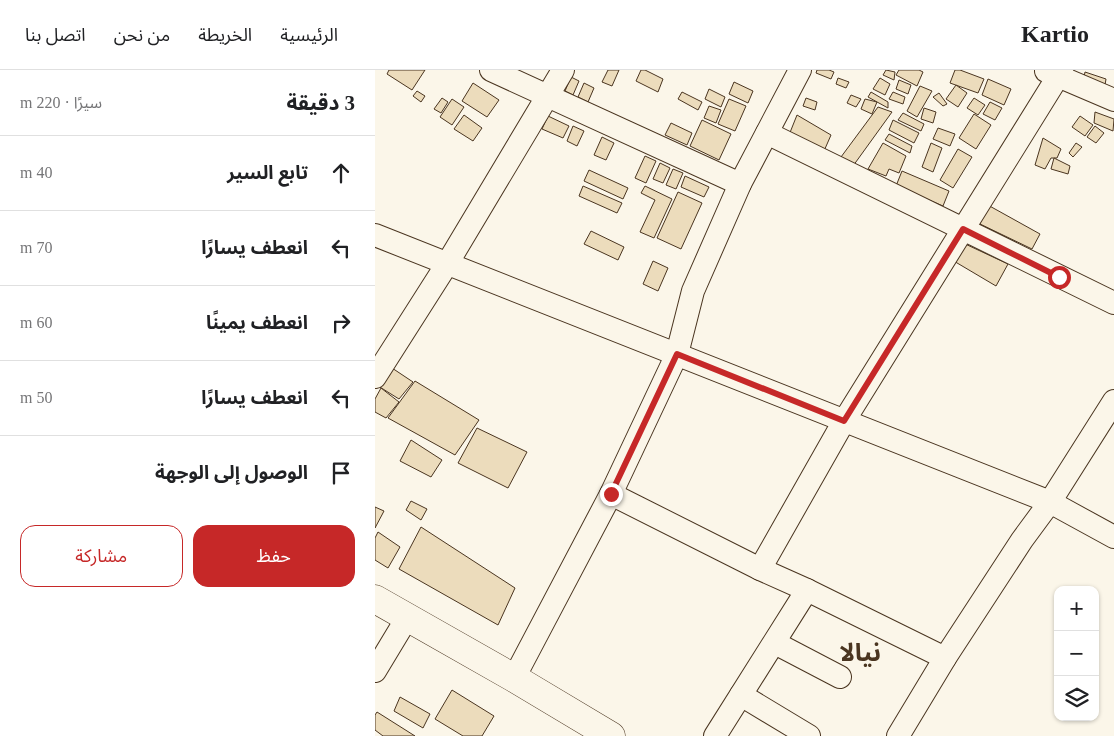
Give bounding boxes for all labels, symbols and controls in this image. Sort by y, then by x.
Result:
text: Kartio [1021,21,1089,47]
text: اتصل بنا [25,25,86,45]
text: من نحن [114,25,170,45]
text: الخريطة [198,25,252,45]
text: الرئيسية [280,25,338,45]
text: 3 دقيقة [286,91,355,115]
text: سيرًا · 220 m [20,94,102,111]
icon: ahead [327,159,355,187]
text: تابع السير [227,162,308,183]
text: 40 m [20,164,52,181]
icon: left [327,234,355,262]
text: انعطف يسارًا [201,237,308,258]
text: 70 m [20,239,52,256]
route start [1048,266,1071,289]
icon: right [327,309,355,337]
text: انعطف يمينًا [206,312,308,333]
text: 60 m [20,314,52,331]
icon: left [327,384,355,412]
text: انعطف يسارًا [201,387,308,408]
text: 50 m [20,389,52,406]
icon: arrive [327,459,355,487]
text: الوصول إلى الوجهة [155,462,308,483]
route end [600,483,623,506]
button: مشاركة [20,525,183,587]
button: حفظ [193,525,355,587]
map controls [1054,586,1099,721]
button: + [1054,586,1099,631]
button: − [1054,631,1099,676]
district label: نيالا [839,639,881,667]
button: layers [1054,676,1099,721]

